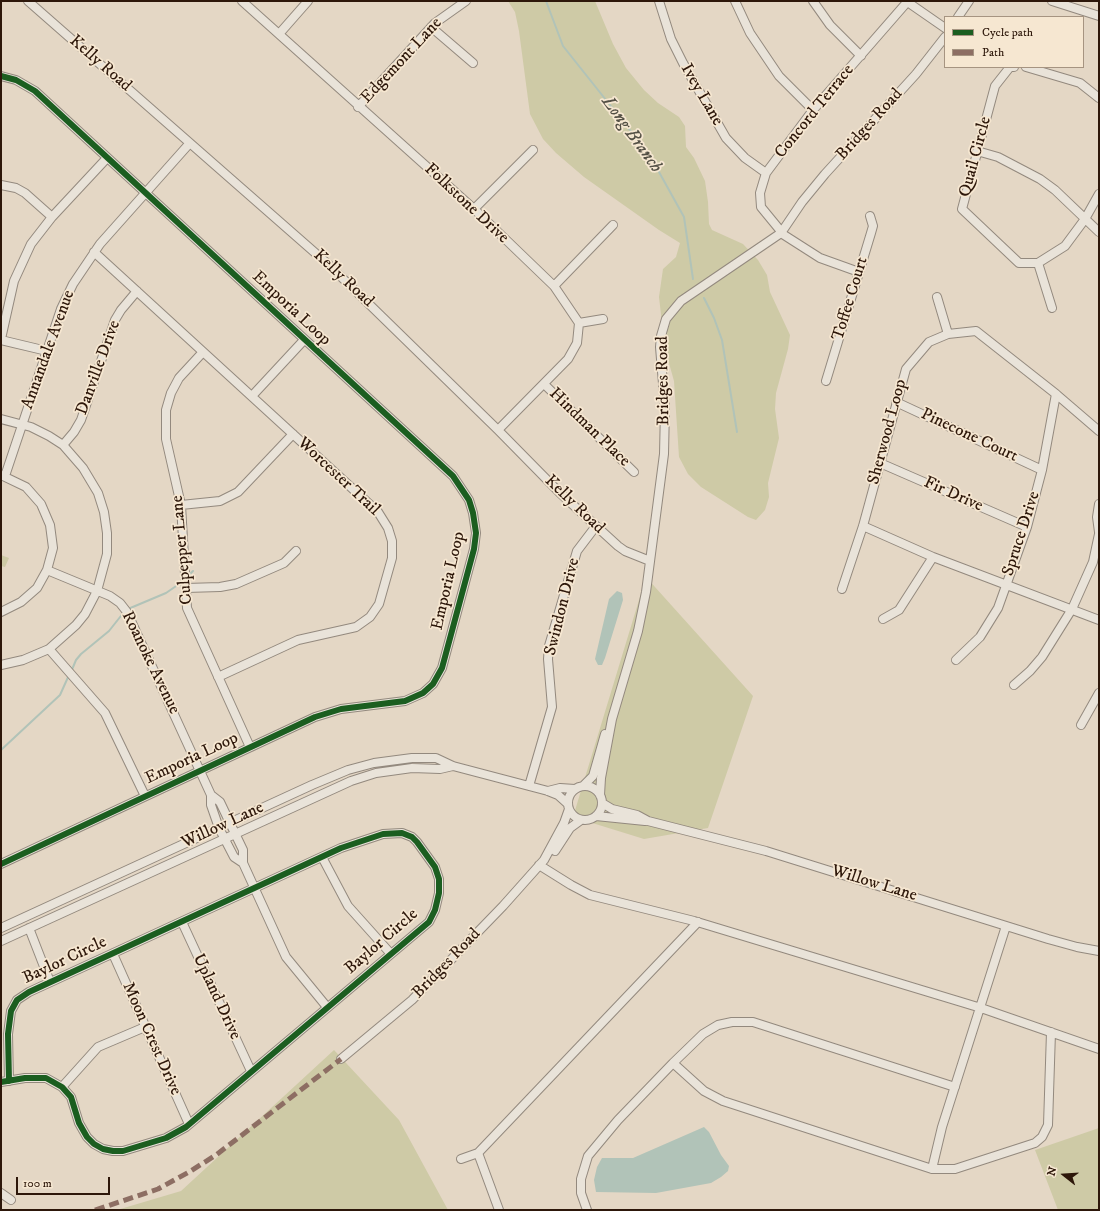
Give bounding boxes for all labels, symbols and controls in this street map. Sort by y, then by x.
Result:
street label: Edgemont Lane [357,14,447,108]
legend [944,16,1084,68]
text: Cycle path [982,25,1033,40]
street label: Kelly Road [65,31,135,97]
text: Path [982,45,1004,60]
street label: Ivey Lane [675,60,727,130]
street label: Concord Terrace [771,61,859,163]
street label: Bridges Road [832,85,908,165]
water label: Long Branch [596,92,666,178]
street label: Quail Circle [955,115,997,199]
street label: Folkstone Drive [419,160,513,248]
street label: Kelly Road [308,246,378,312]
street label: Toffee Court [829,255,873,343]
street label: Emporia Loop [247,267,335,351]
street label: Annandale Avenue [18,288,80,412]
street label: Danville Drive [72,318,126,418]
street label: Bridges Road [653,336,675,426]
street label: Sherwood Loop [864,377,912,487]
street label: Hindman Place [544,384,634,472]
street label: Pinecone Court [917,405,1021,467]
street label: Worcester Trail [292,433,384,521]
street label: Kelly Road [540,471,608,539]
street label: Fir Drive [920,473,986,517]
street label: Spruce Drive [999,489,1045,579]
street label: Culpepper Lane [168,495,198,605]
street label: Emporia Loop [428,530,470,632]
street label: Swindon Drive [541,556,585,658]
street label: Roanoke Avenue [116,608,184,718]
street label: Emporia Loop [142,729,242,789]
street label: Willow Lane [179,798,267,854]
street label: Willow Lane [829,861,919,907]
street label: Baylor Circle [341,905,423,979]
street label: Bridges Road [409,925,485,1003]
street label: Baylor Circle [20,933,110,989]
street label: Upland Drive [187,951,245,1043]
street label: Moon Crest Drive [117,979,185,1099]
north arrow [1044,1155,1084,1195]
text: N [1045,1165,1061,1178]
scale bar [18,1169,112,1195]
text: 100 m [23,1176,52,1191]

